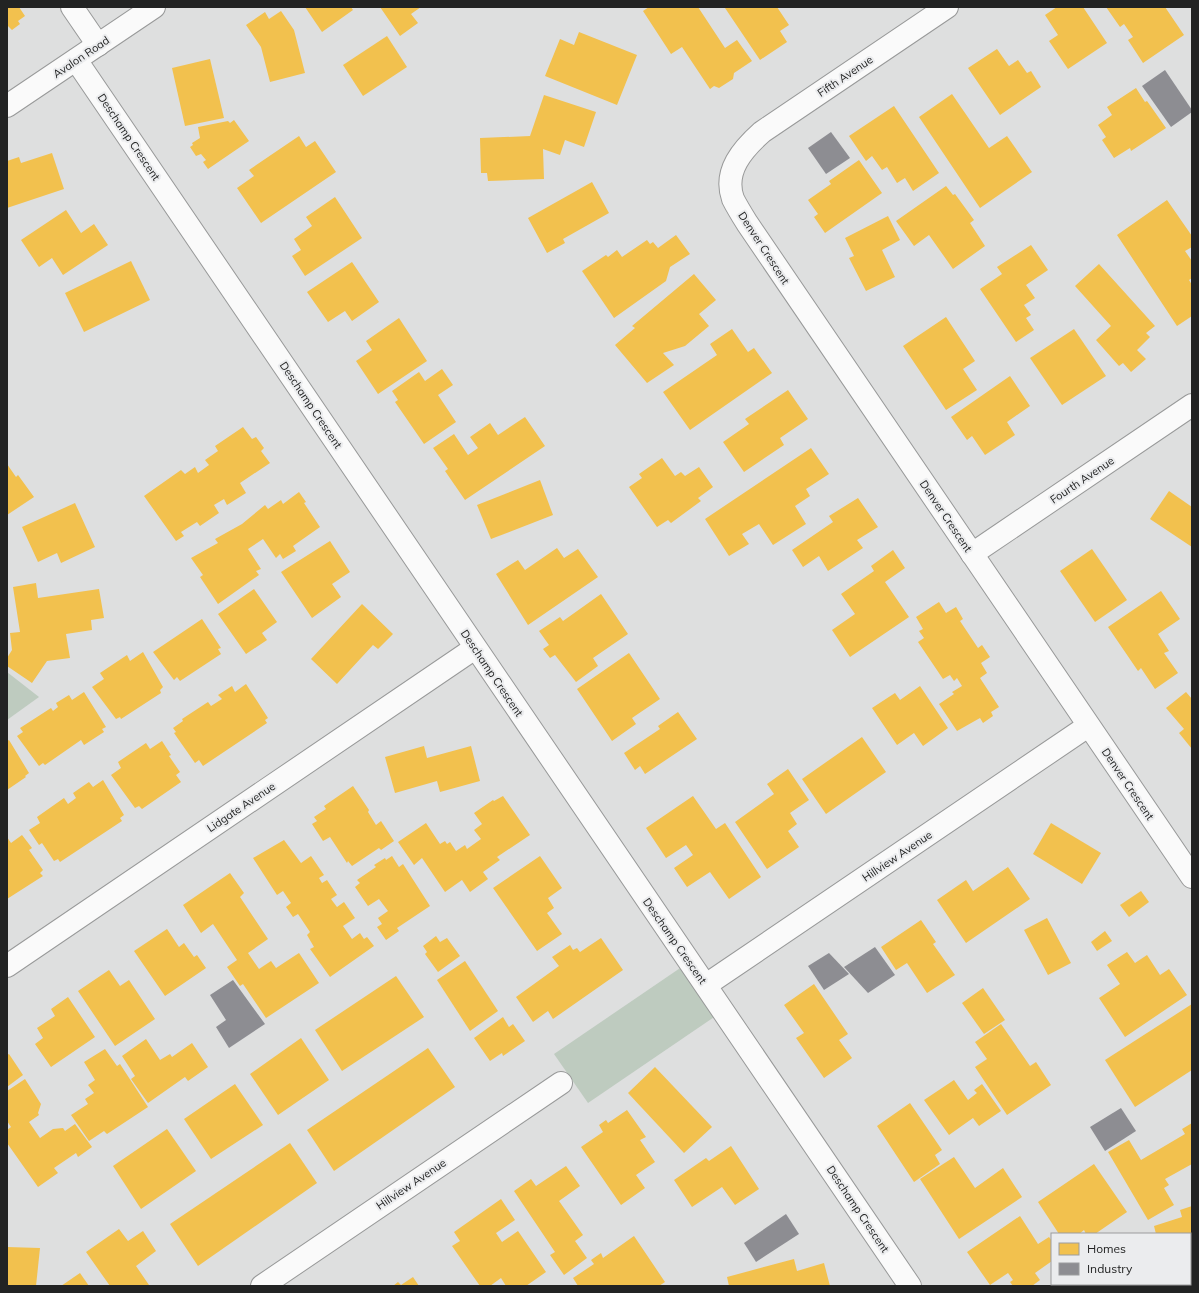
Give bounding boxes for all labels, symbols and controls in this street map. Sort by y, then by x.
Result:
street label: Avalon Road [50,33,112,81]
street label: Fifth Avenue [815,52,875,100]
street label: Deschamp Crescent [95,91,163,183]
street label: Denver Crescent [735,209,793,287]
street label: Deschamp Crescent [277,359,345,451]
street label: Fourth Avenue [1047,453,1117,507]
street label: Denver Crescent [917,477,975,555]
street label: Deschamp Crescent [458,627,526,719]
street label: Denver Crescent [1099,745,1157,823]
street label: Lidgate Avenue [204,779,278,835]
street label: Hillview Avenue [859,827,935,885]
street label: Deschamp Crescent [640,895,710,987]
street label: Hillview Avenue [373,1155,449,1213]
street label: Deschamp Crescent [824,1163,892,1255]
legend [1051,1233,1191,1285]
text: Homes [1087,1241,1126,1256]
text: Industry [1087,1261,1133,1276]

